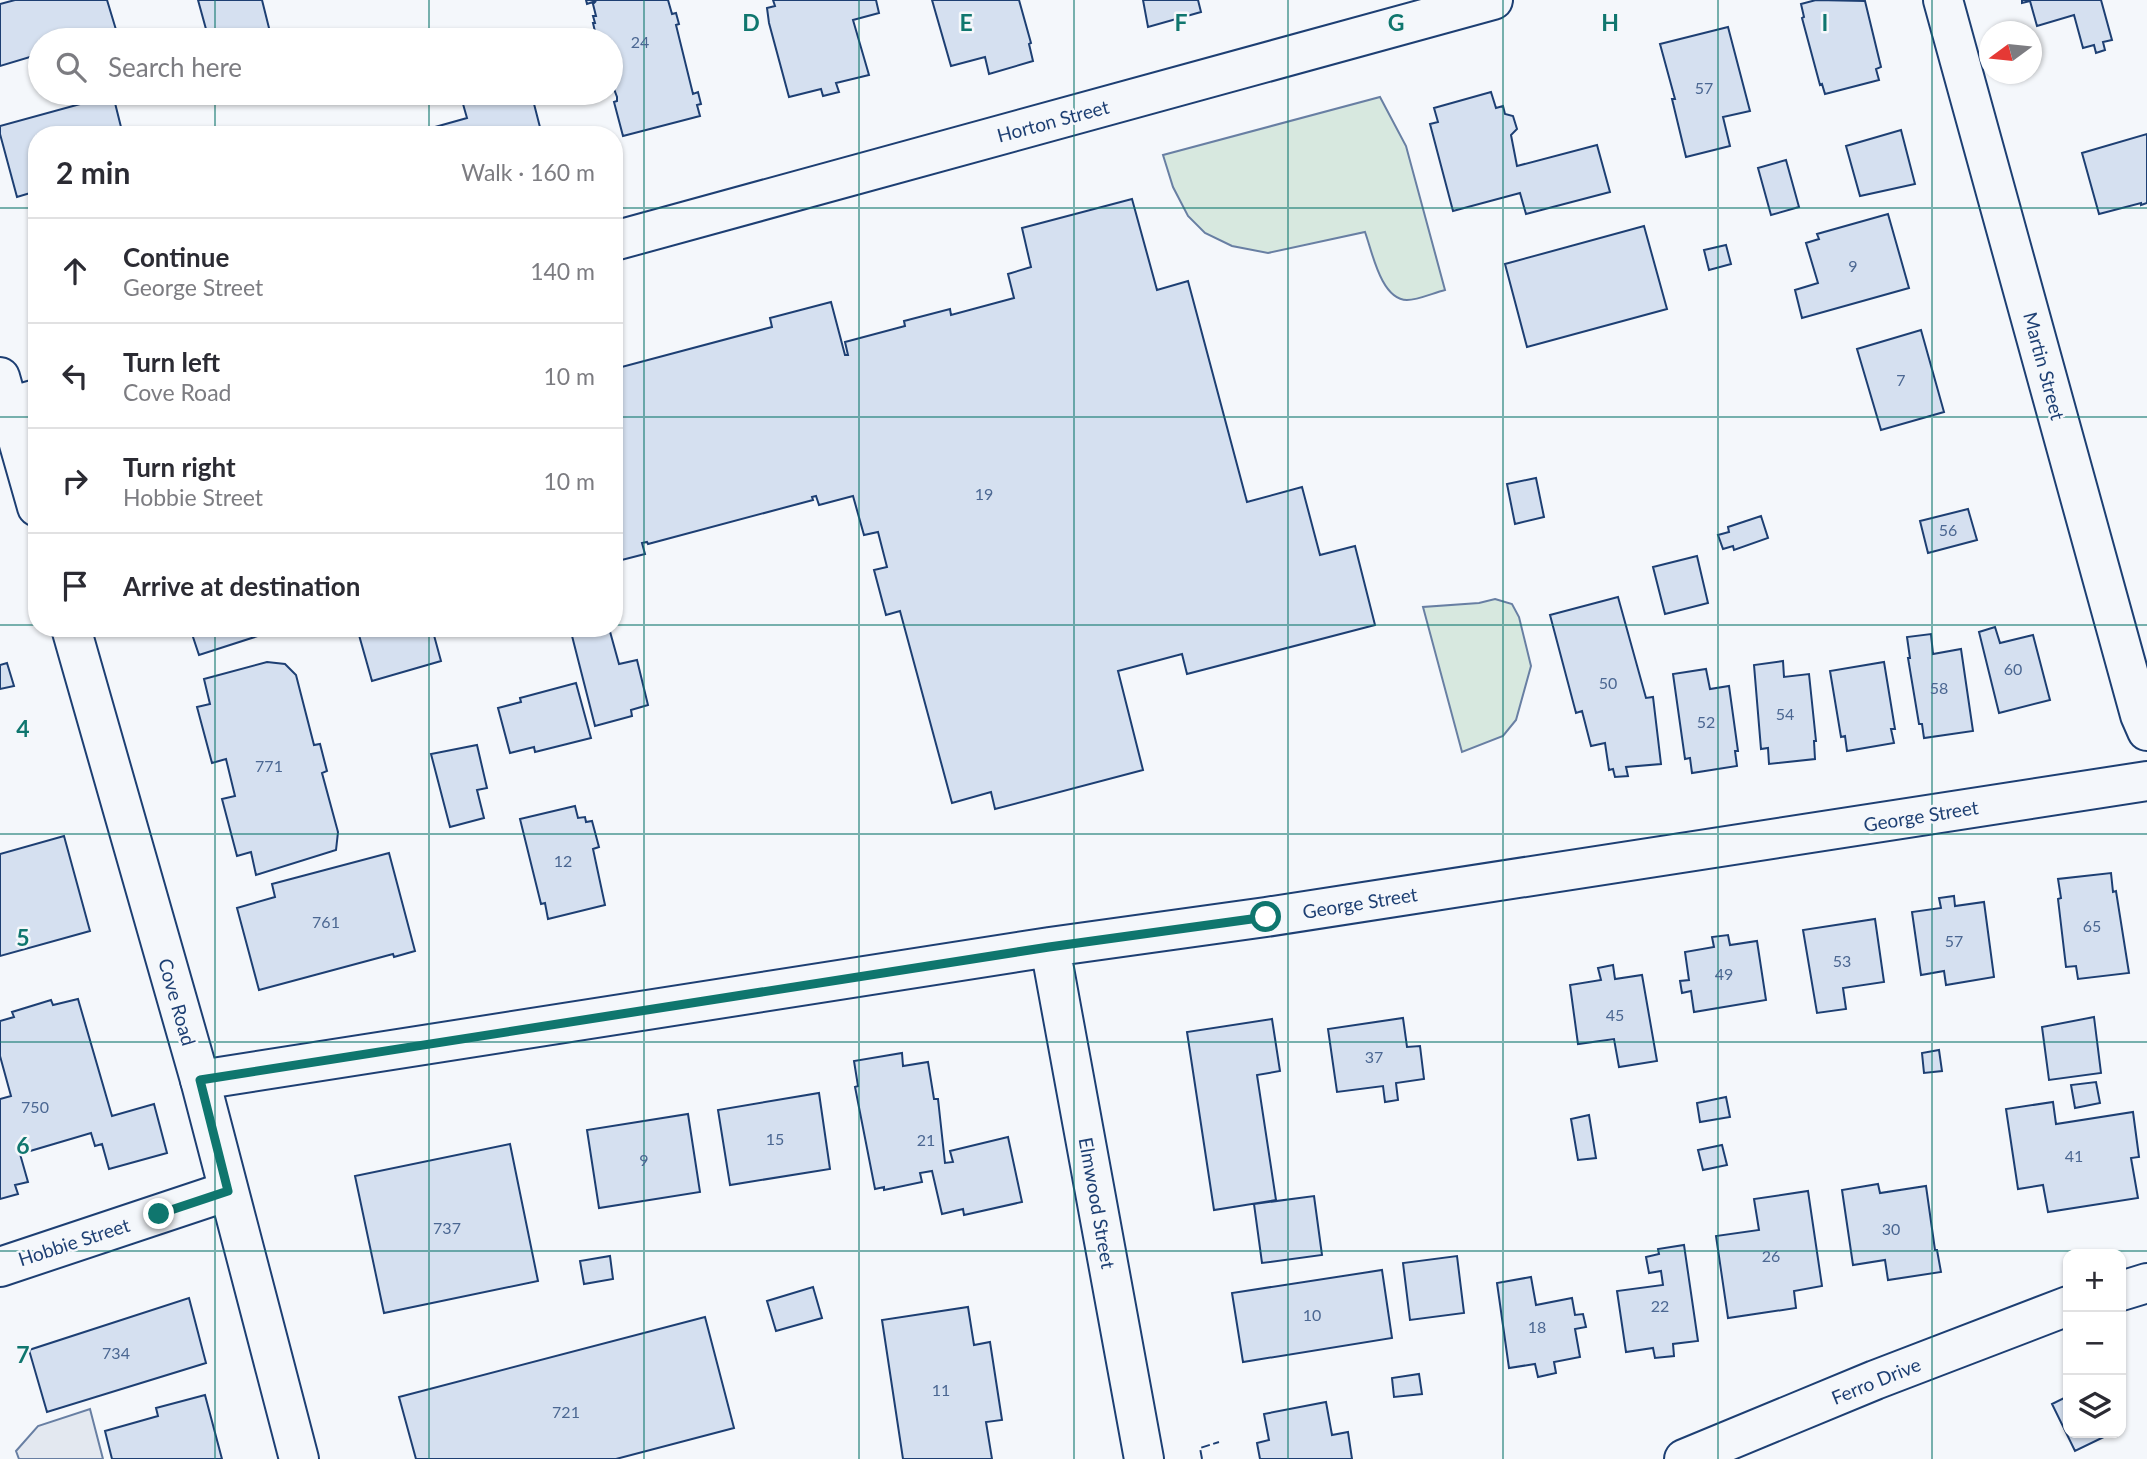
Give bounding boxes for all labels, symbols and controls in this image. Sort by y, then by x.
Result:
text: D [742,8,760,36]
text: E [959,8,973,36]
text: F [1174,8,1188,36]
text: G [1388,8,1404,36]
text: H [1601,8,1619,36]
text: I [1822,8,1828,36]
north arrow [1979,21,2042,84]
search box [28,28,623,105]
house number: 24 [631,32,649,51]
icon: search [52,48,90,86]
text: Search here [108,51,242,83]
house number: 57 [1695,78,1713,97]
street label: Horton Street [994,94,1112,146]
text: 2 min [56,154,130,190]
text: Walk · 160 m [461,158,595,186]
text: Continue [123,241,229,273]
icon: ahead [56,252,94,290]
house number: 9 [1848,256,1858,275]
text: 140 m [530,257,595,285]
text: George Street [123,273,263,301]
street label: Martin Street [2019,309,2070,423]
text: Turn left [123,346,220,378]
icon: left [56,357,94,395]
text: 10 m [544,362,595,390]
house number: 7 [1896,370,1906,389]
text: Cove Road [123,378,231,406]
text: Turn right [123,451,236,483]
icon: right [56,462,94,500]
text: 10 m [544,467,595,495]
text: Hobbie Street [123,483,263,511]
house number: 19 [975,484,993,503]
house number: 56 [1939,520,1957,539]
icon: arrive [56,567,94,605]
text: Arrive at destination [123,570,360,602]
house number: 60 [2004,659,2022,678]
house number: 50 [1599,673,1617,692]
house number: 58 [1930,678,1948,697]
house number: 54 [1776,704,1794,723]
house number: 52 [1697,712,1715,731]
text: 4 [16,714,30,742]
house number: 771 [255,756,283,775]
street label: George Street [1862,795,1980,836]
house number: 12 [554,851,572,870]
street label: George Street [1301,882,1419,923]
route start [1250,901,1281,932]
house number: 761 [312,912,340,931]
house number: 65 [2083,916,2101,935]
text: 5 [16,923,30,951]
house number: 57 [1945,931,1963,950]
house number: 53 [1833,951,1851,970]
street label: Cove Road [154,956,201,1048]
house number: 49 [1715,964,1733,983]
house number: 45 [1606,1005,1624,1024]
house number: 37 [1365,1047,1383,1066]
house number: 750 [21,1097,49,1116]
house number: 15 [766,1129,784,1148]
house number: 21 [917,1130,935,1149]
text: 6 [16,1131,30,1159]
street label: Elmwood Street [1075,1136,1120,1270]
house number: 41 [2065,1146,2083,1165]
house number: 9 [639,1150,649,1169]
route end [143,1198,174,1229]
street label: Hobbie Street [15,1213,133,1270]
house number: 737 [433,1218,461,1237]
house number: 30 [1882,1219,1900,1238]
house number: 26 [1762,1246,1780,1265]
map controls [2063,1249,2126,1438]
button: + [2063,1249,2126,1312]
house number: 22 [1651,1296,1669,1315]
house number: 10 [1303,1305,1321,1324]
button: − [2063,1312,2126,1375]
house number: 18 [1528,1317,1546,1336]
text: 7 [16,1340,30,1368]
house number: 734 [102,1343,130,1362]
street label: Ferro Drive [1828,1352,1924,1409]
button: layers [2063,1375,2126,1438]
house number: 11 [932,1380,950,1399]
house number: 721 [552,1402,580,1421]

